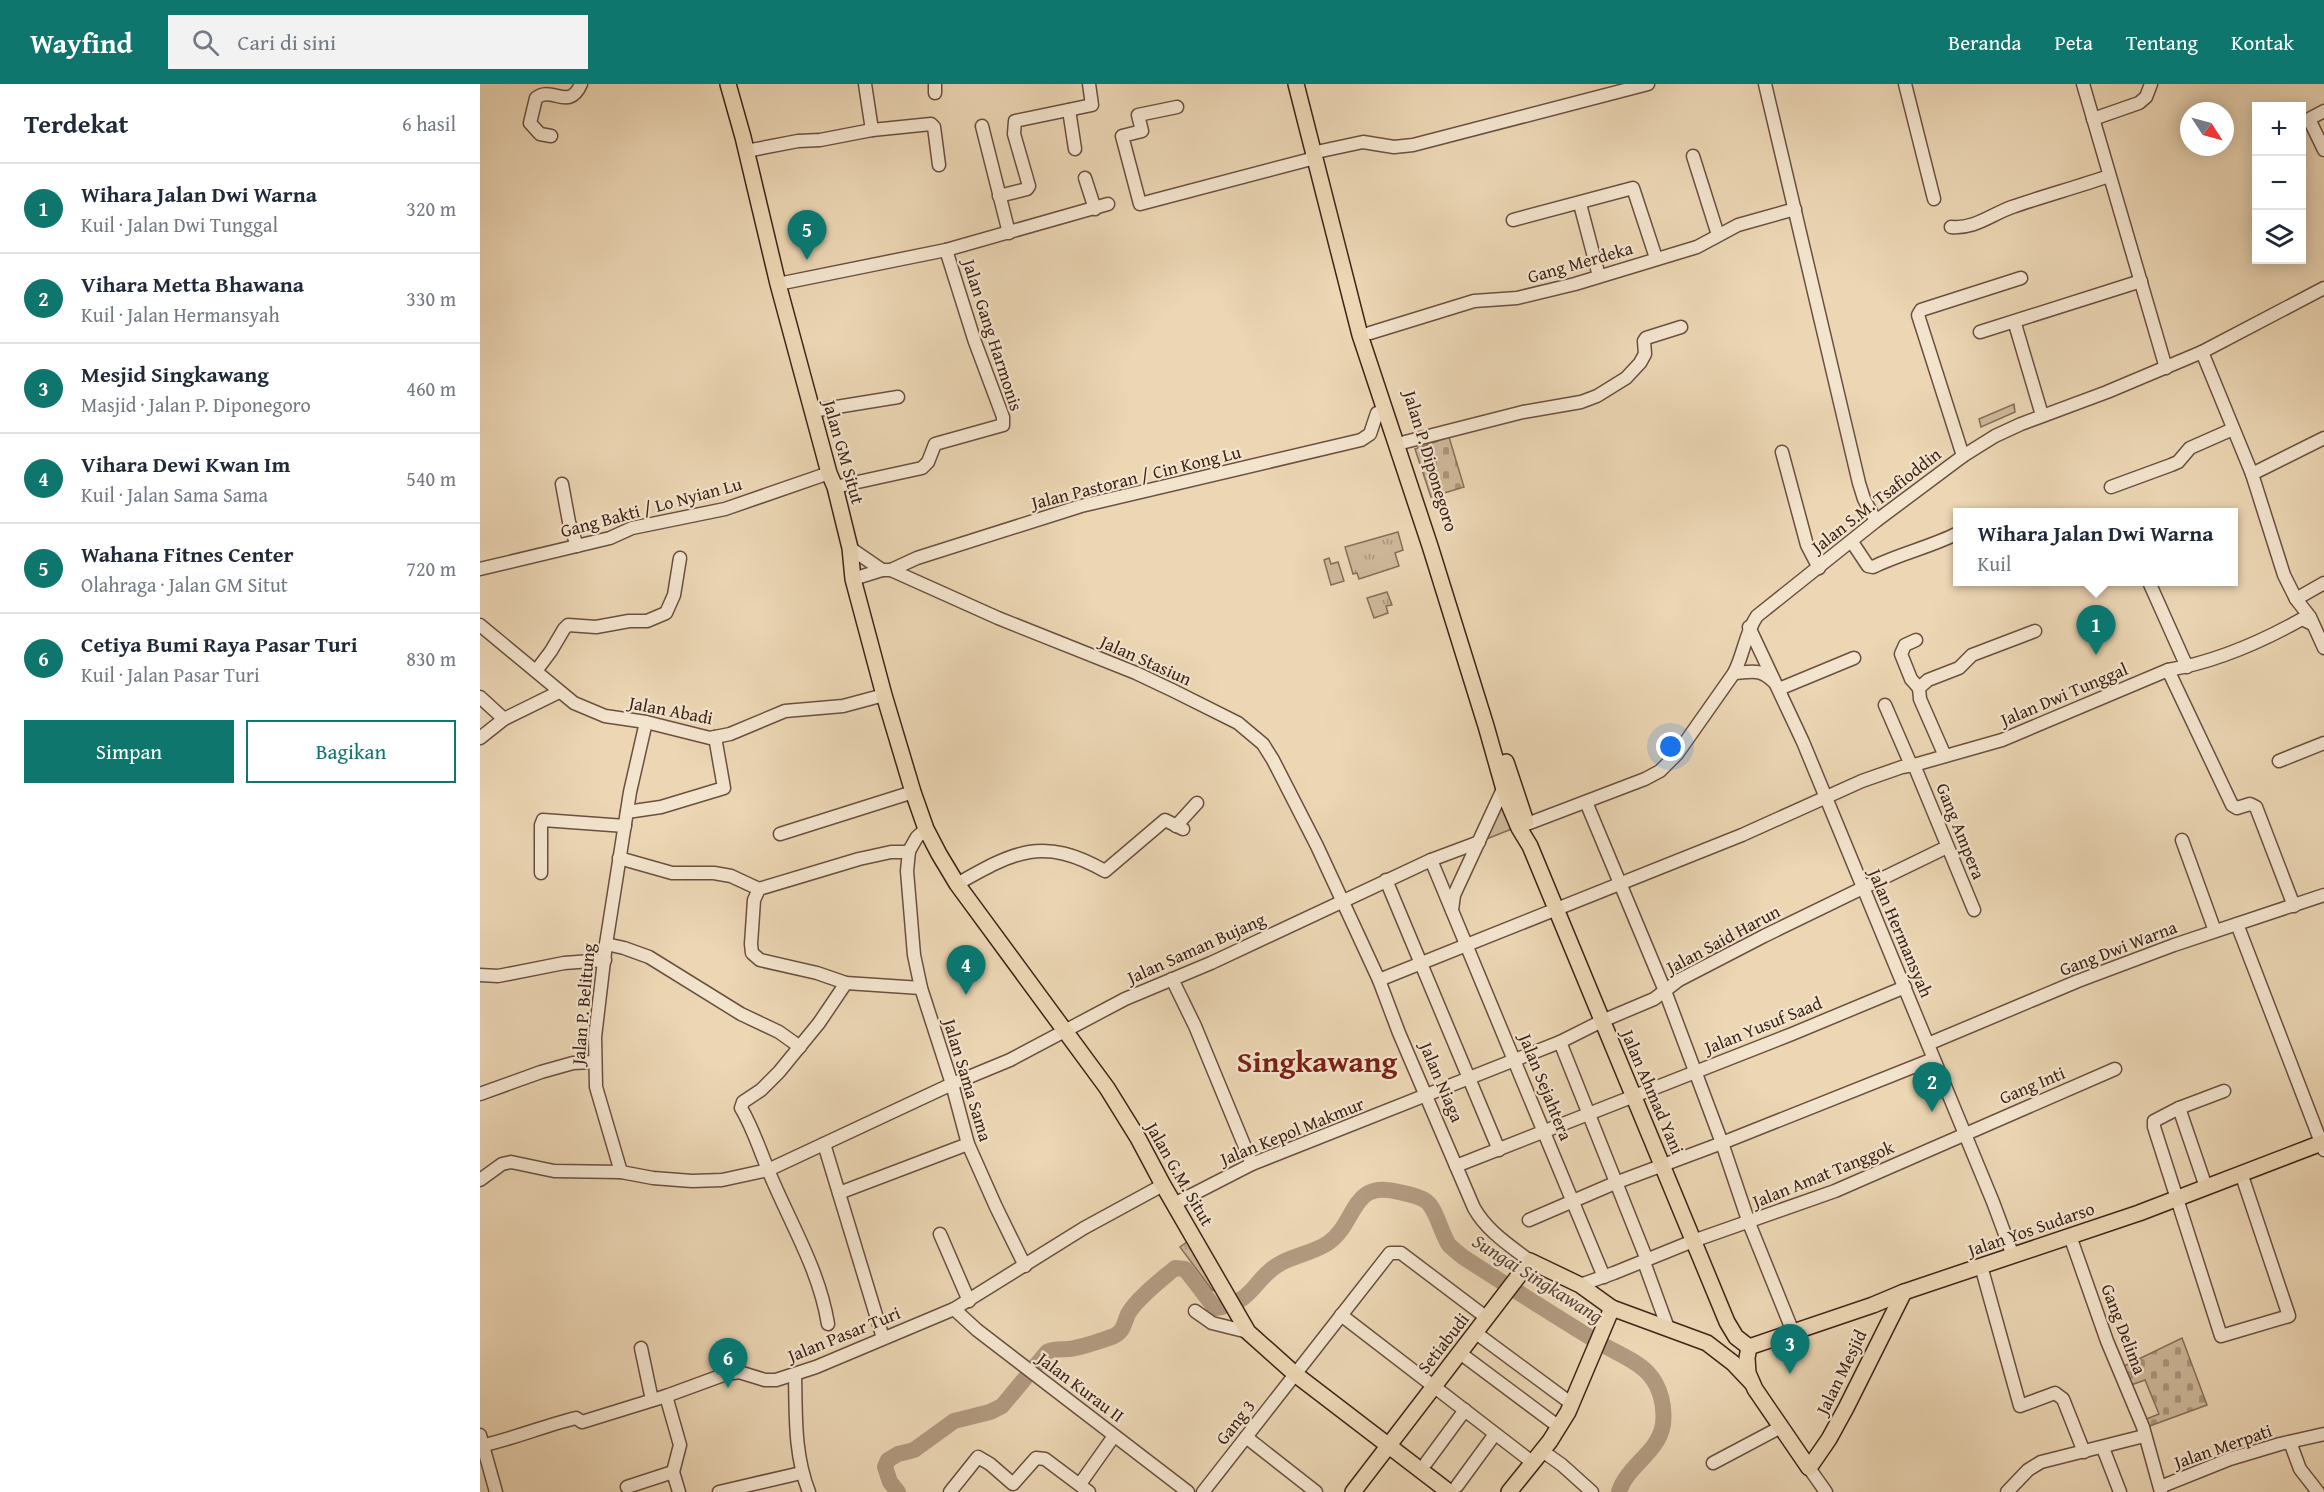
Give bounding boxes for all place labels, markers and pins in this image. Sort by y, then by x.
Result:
pin: 5 [788,210,826,260]
pin: 1 [2076,606,2116,655]
pin: 4 [946,946,986,995]
pin: 2 [1912,1062,1952,1112]
pin: 3 [1770,1324,1810,1374]
pin: 6 [708,1338,748,1388]

